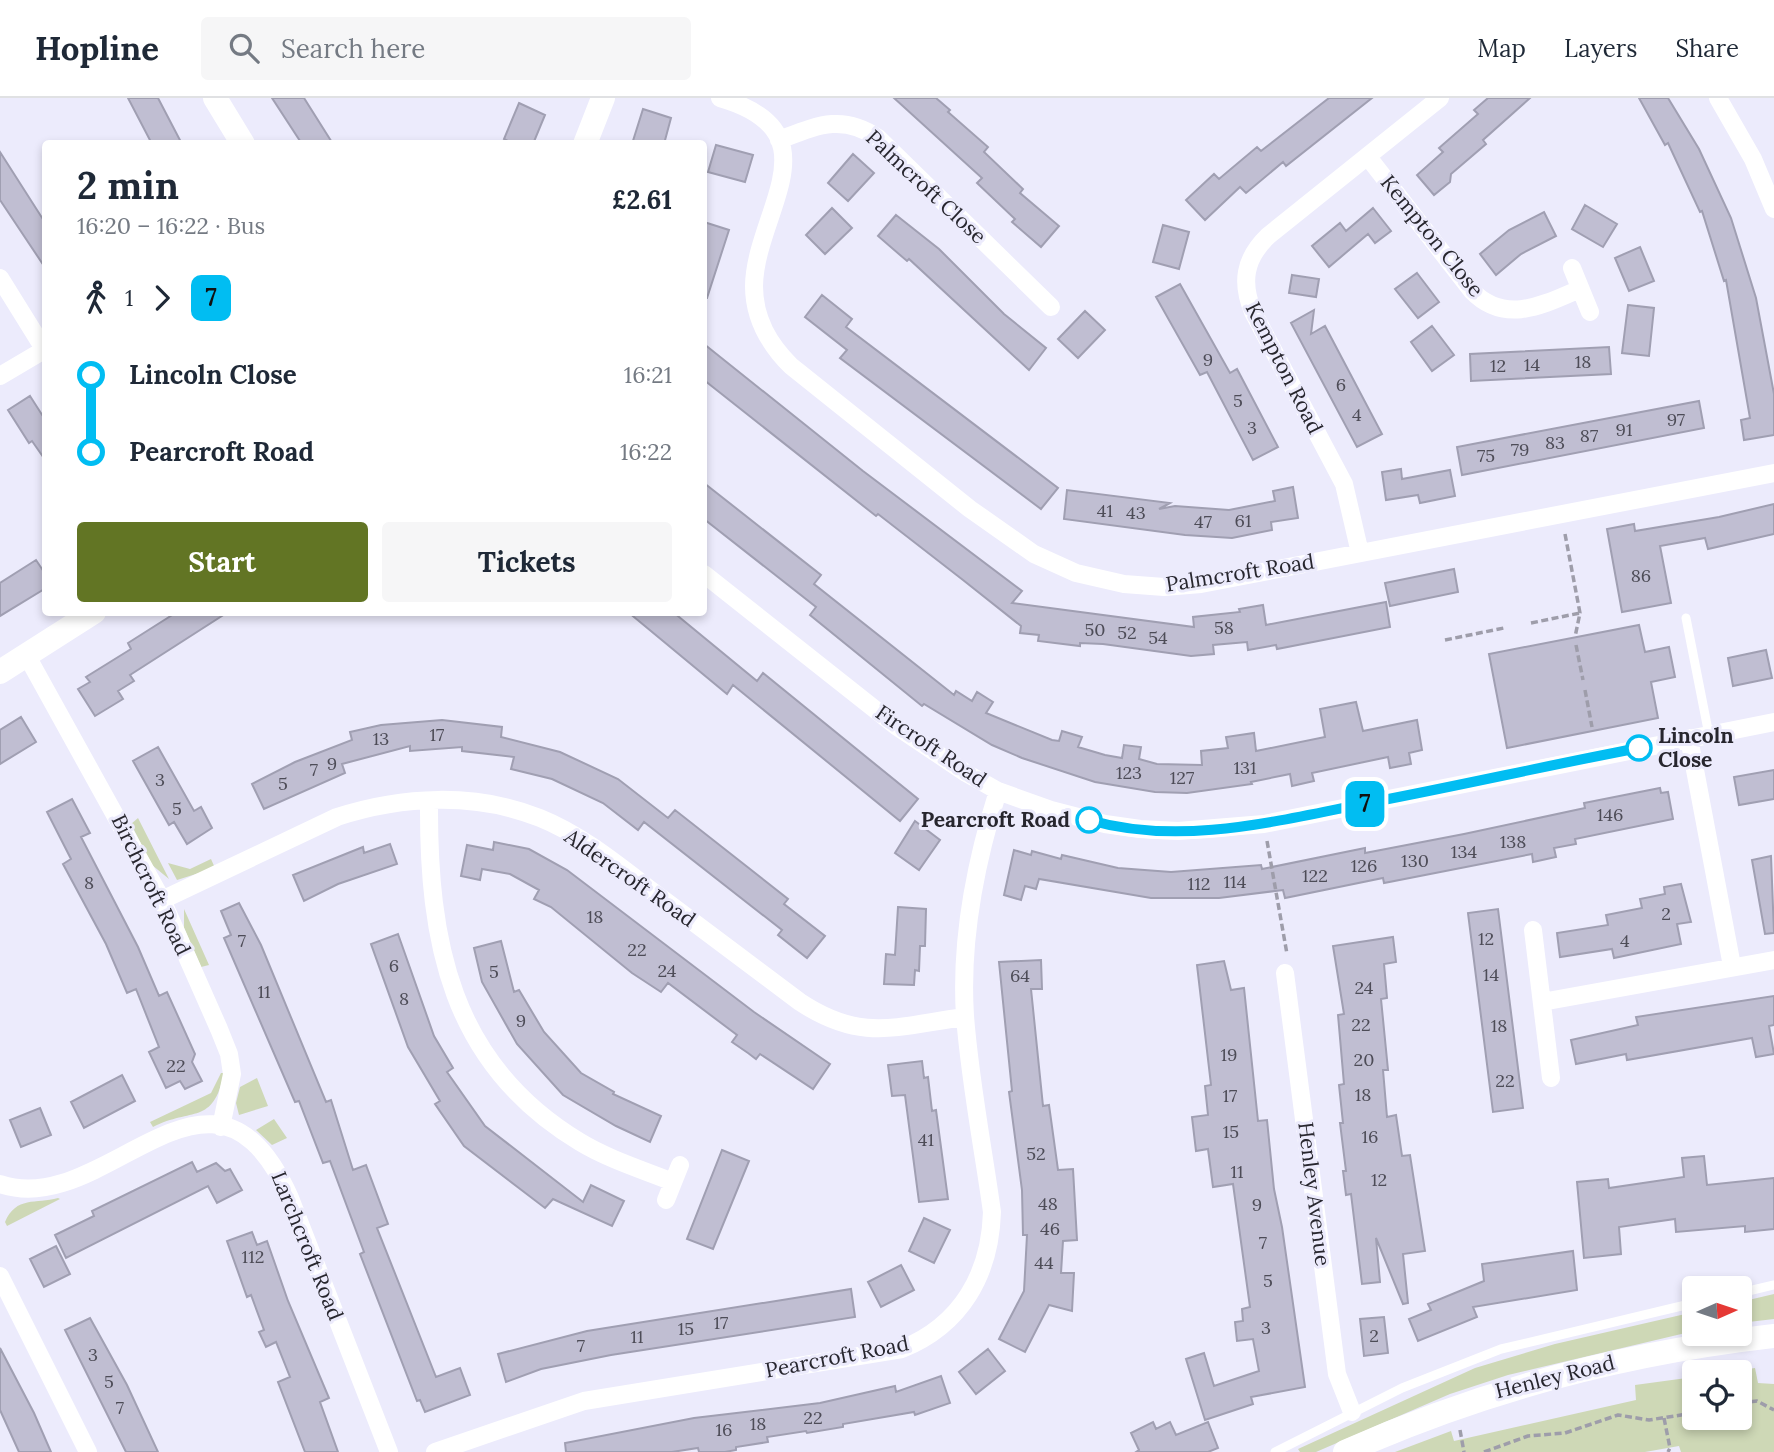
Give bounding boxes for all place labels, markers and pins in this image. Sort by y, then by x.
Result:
place label: Lincoln Close [1658,722,1734,773]
marker: Lincoln Close [1626,735,1652,761]
place label: Pearcroft Road [921,806,1070,833]
marker: Pearcroft Road [1076,807,1102,833]

